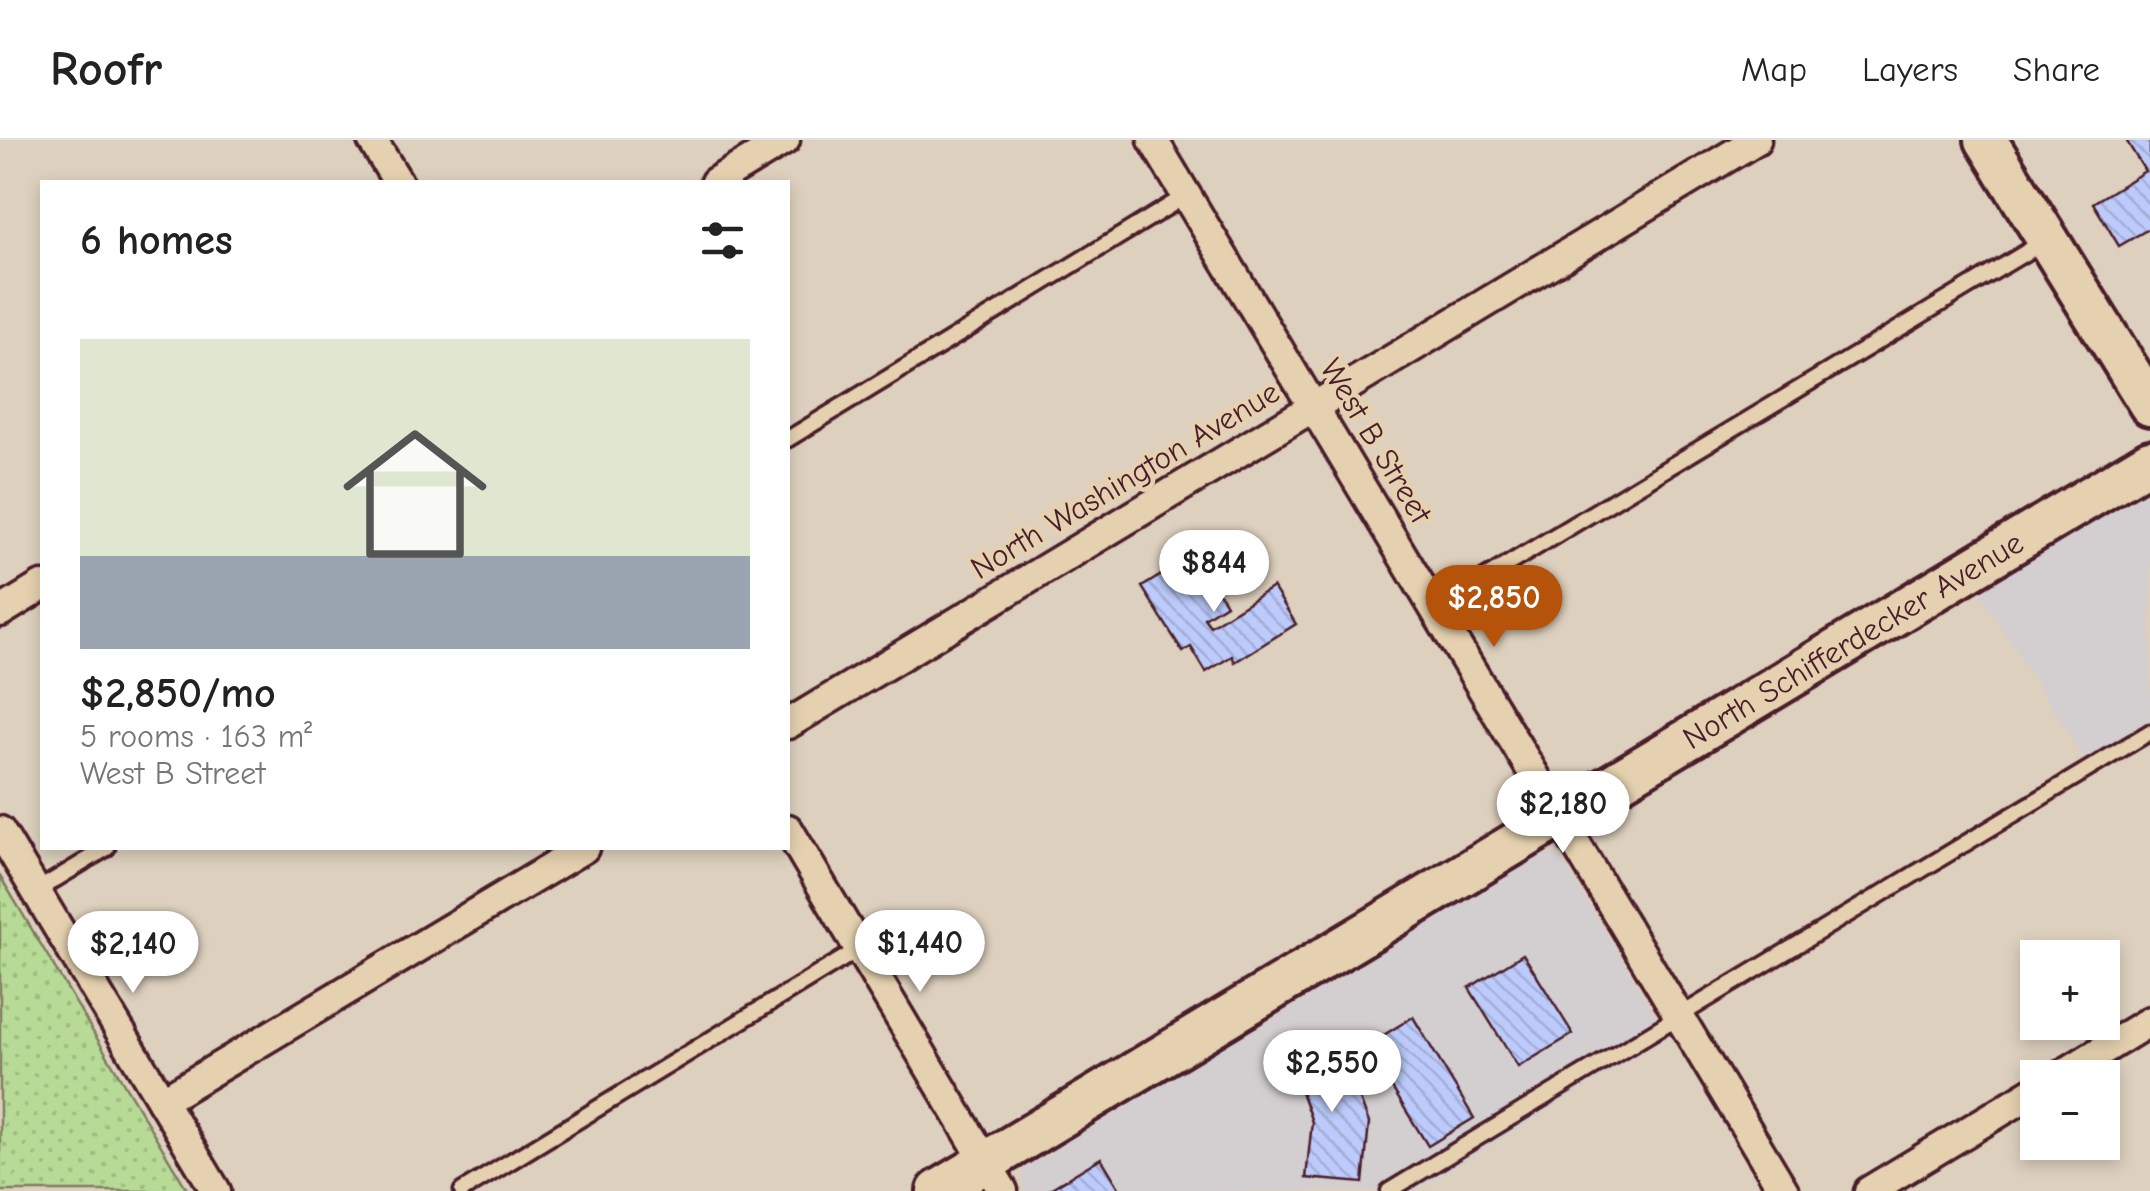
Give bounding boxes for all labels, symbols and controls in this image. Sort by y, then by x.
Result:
text: Roofr [50,42,162,97]
text: Map [1741,49,1807,90]
text: Layers [1862,49,1958,90]
text: Share [2013,49,2100,90]
icon: filters [695,213,750,268]
text: 6 homes [80,216,233,265]
street label: West B Street [1312,352,1440,531]
street label: North Washington Avenue [964,373,1286,587]
icon: home [325,404,505,584]
street label: North Schifferdecker Avenue [1676,523,2030,757]
pin: $844 [1155,530,1273,615]
text: $844 [1181,544,1247,581]
pin: $2,850 [1413,565,1575,650]
text: $2,850 [1448,579,1541,616]
text: $2,850/mo [80,669,276,718]
text: 5 rooms · 163 m² [80,718,312,755]
text: West B Street [80,755,265,792]
pin: $2,180 [1482,771,1644,856]
text: $2,180 [1519,785,1607,822]
pin: $1,440 [839,910,1001,995]
pin: $2,140 [52,911,214,996]
text: $1,440 [877,924,963,961]
text: $2,140 [90,925,176,962]
map controls [2020,940,2120,1160]
button: + [2020,940,2120,1040]
pin: $2,550 [1251,1030,1413,1115]
text: $2,550 [1285,1044,1379,1081]
button: − [2020,1060,2120,1160]

